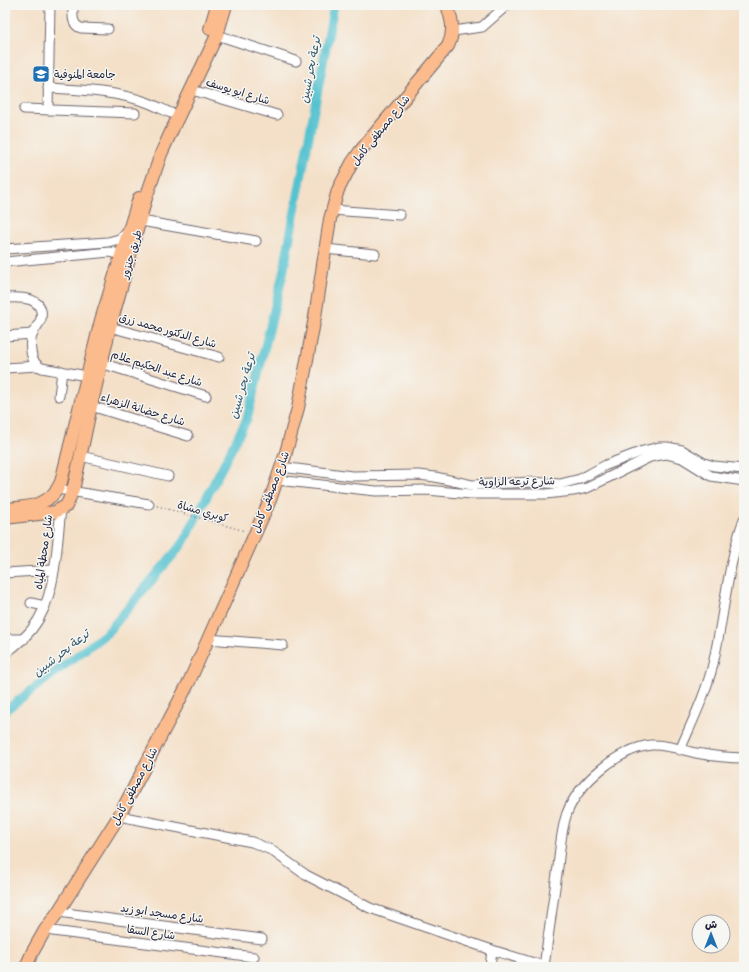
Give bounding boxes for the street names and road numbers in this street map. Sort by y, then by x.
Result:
street label: شارع ابو يوسف [204,76,271,109]
street label: شارع مصطفى كامل [348,93,414,169]
street label: طريق جنزور [118,228,145,281]
street label: شارع الدكتور محمد زرق [117,310,218,353]
street label: شارع عبد الحكيم علام [109,348,204,391]
street label: شارع حضانة الزهراء [98,390,187,430]
street label: شارع مصطفى كامل [249,450,294,536]
street label: شارع ترعه الزاوية [479,474,555,491]
street label: كوبري مشاة [175,498,230,527]
street label: شارع محطة المياه [32,514,57,591]
street label: شارع مصطفى كامل [108,745,162,828]
street label: شارع مسجد ابو زيد [119,901,204,928]
street label: شارع السقا [126,923,176,944]

